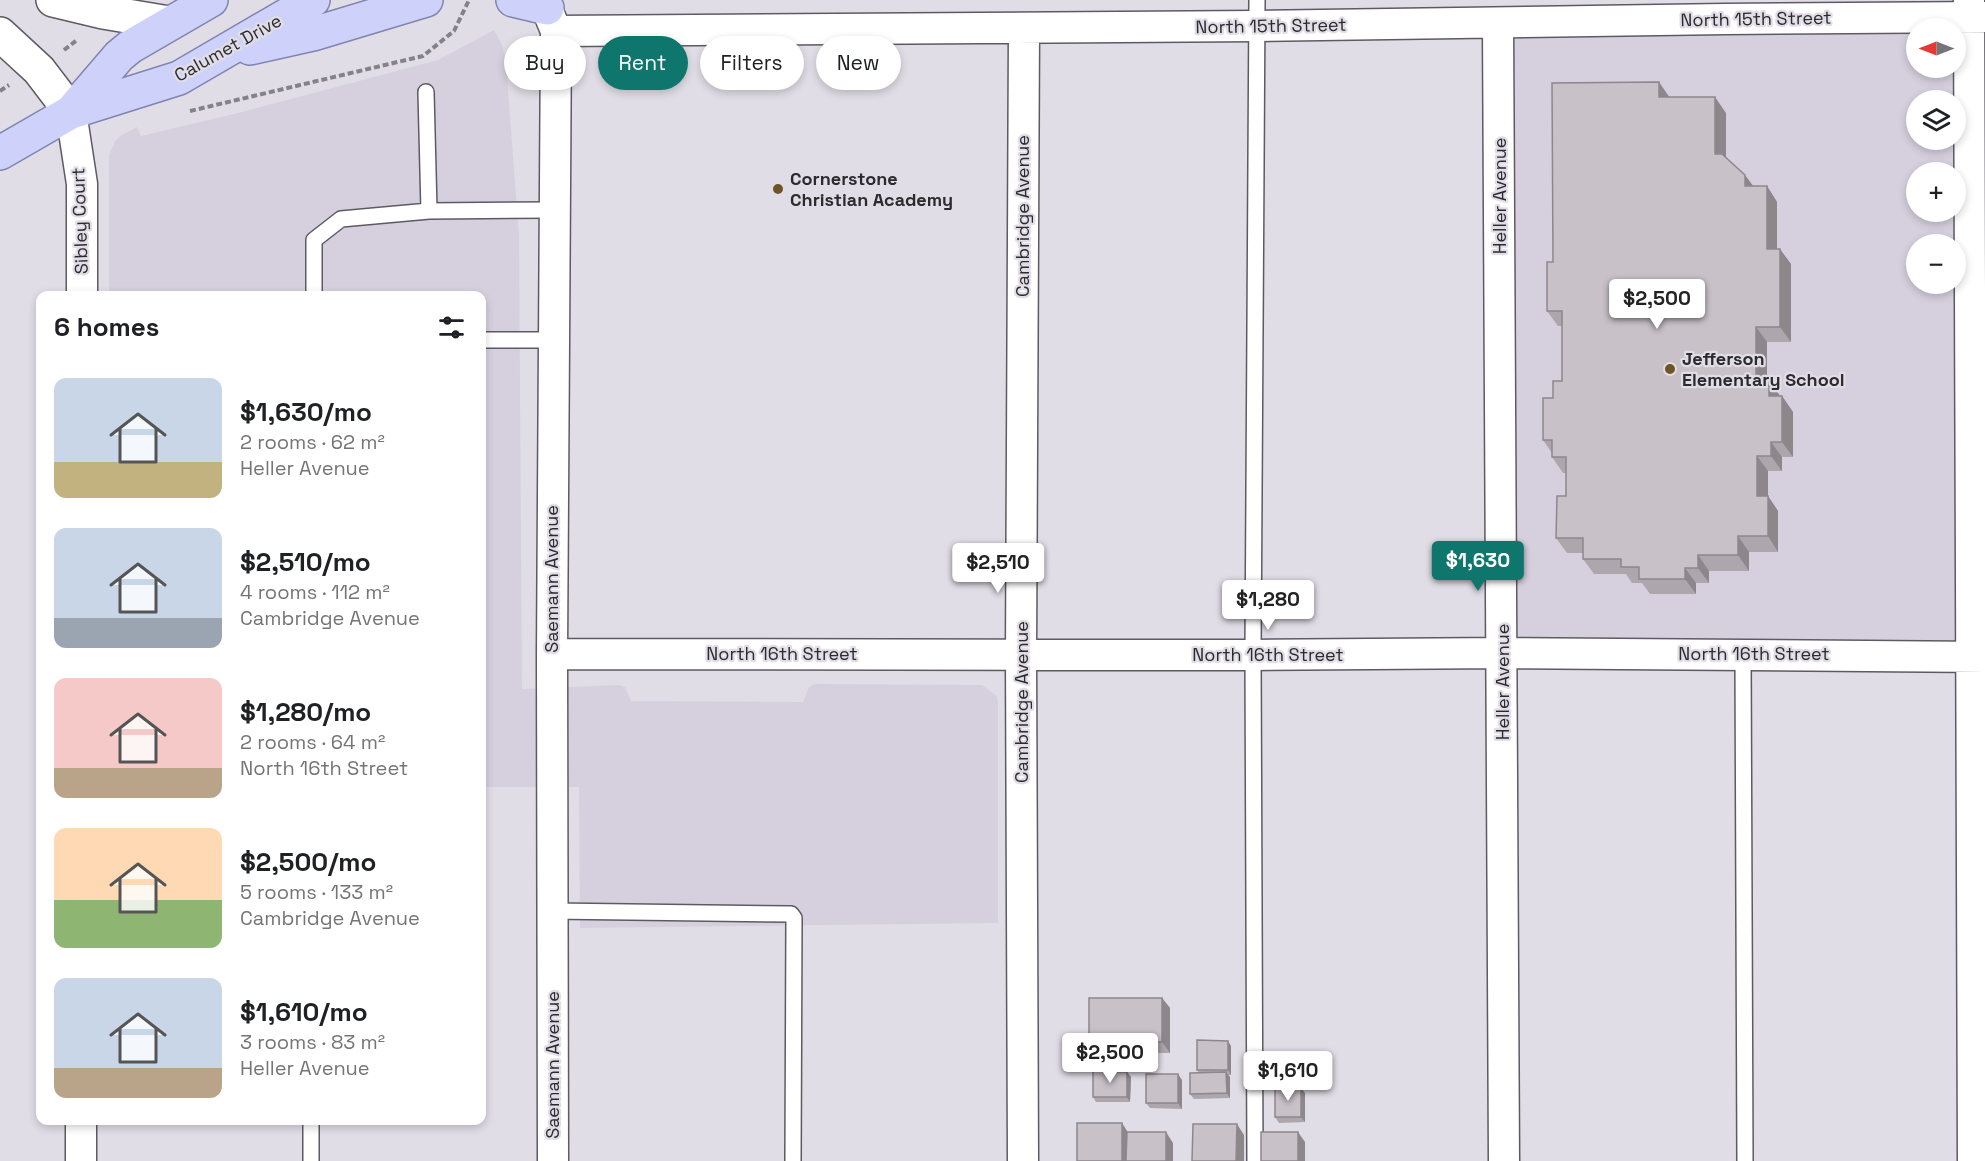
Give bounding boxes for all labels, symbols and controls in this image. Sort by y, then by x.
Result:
street label: North 15th Street [1680,6,1832,31]
street label: Calumet Drive [170,9,285,87]
street label: North 15th Street [1195,13,1347,38]
north arrow [1906,18,1966,78]
map controls [1906,18,1966,294]
chip: Buy [504,36,586,90]
chip: Rent [598,36,688,90]
chip: Filters [700,36,804,90]
chip: New [816,36,901,90]
button: layers [1906,90,1966,150]
street label: Cambridge Avenue [1011,135,1034,297]
street label: Heller Avenue [1488,138,1511,254]
button: + [1906,162,1966,222]
street label: Sibley Court [66,167,93,275]
place label: Cornerstone Christian Academy [790,167,953,211]
marker: Cornerstone Christian Academy [771,182,785,196]
button: − [1906,234,1966,294]
pin: $2,500 [1608,279,1706,330]
text: $2,500 [1623,285,1691,311]
text: 6 homes [54,310,159,344]
icon: filters [435,311,468,344]
place label: Jefferson Elementary School [1682,347,1845,391]
marker: Jefferson Elementary School [1663,362,1677,376]
text: $1,630/mo [240,395,372,429]
icon: home [102,402,174,474]
text: 2 rooms · 62 m² [240,429,385,455]
text: Heller Avenue [240,455,370,481]
street label: Saemann Avenue [540,505,563,653]
pin: $1,630 [1429,541,1527,592]
pin: $2,510 [949,543,1047,594]
text: $2,510/mo [240,545,371,579]
text: $1,630 [1446,547,1510,573]
text: $2,510 [966,549,1030,575]
icon: home [102,552,174,624]
text: 4 rooms · 112 m² [240,579,390,605]
pin: $1,280 [1219,580,1317,631]
text: $1,280 [1236,586,1300,612]
text: Cambridge Avenue [240,605,420,631]
street label: Cambridge Avenue [1010,621,1033,783]
street label: Heller Avenue [1491,624,1514,740]
street label: North 16th Street [706,642,858,665]
street label: North 16th Street [1678,642,1830,665]
street label: North 16th Street [1192,643,1344,666]
text: $1,280/mo [240,695,371,729]
icon: home [102,702,174,774]
text: 2 rooms · 64 m² [240,729,385,755]
text: North 16th Street [240,755,408,781]
text: $2,500/mo [240,845,376,879]
icon: home [102,852,174,924]
text: 5 rooms · 133 m² [240,879,393,905]
text: Cambridge Avenue [240,905,420,931]
street label: Saemann Avenue [541,991,564,1139]
text: $1,610/mo [240,995,368,1029]
icon: home [102,1002,174,1074]
text: 3 rooms · 83 m² [240,1029,385,1055]
pin: $2,500 [1061,1033,1159,1084]
text: $2,500 [1076,1039,1144,1065]
pin: $1,610 [1239,1051,1337,1102]
text: Heller Avenue [240,1055,370,1081]
text: $1,610 [1257,1057,1319,1083]

